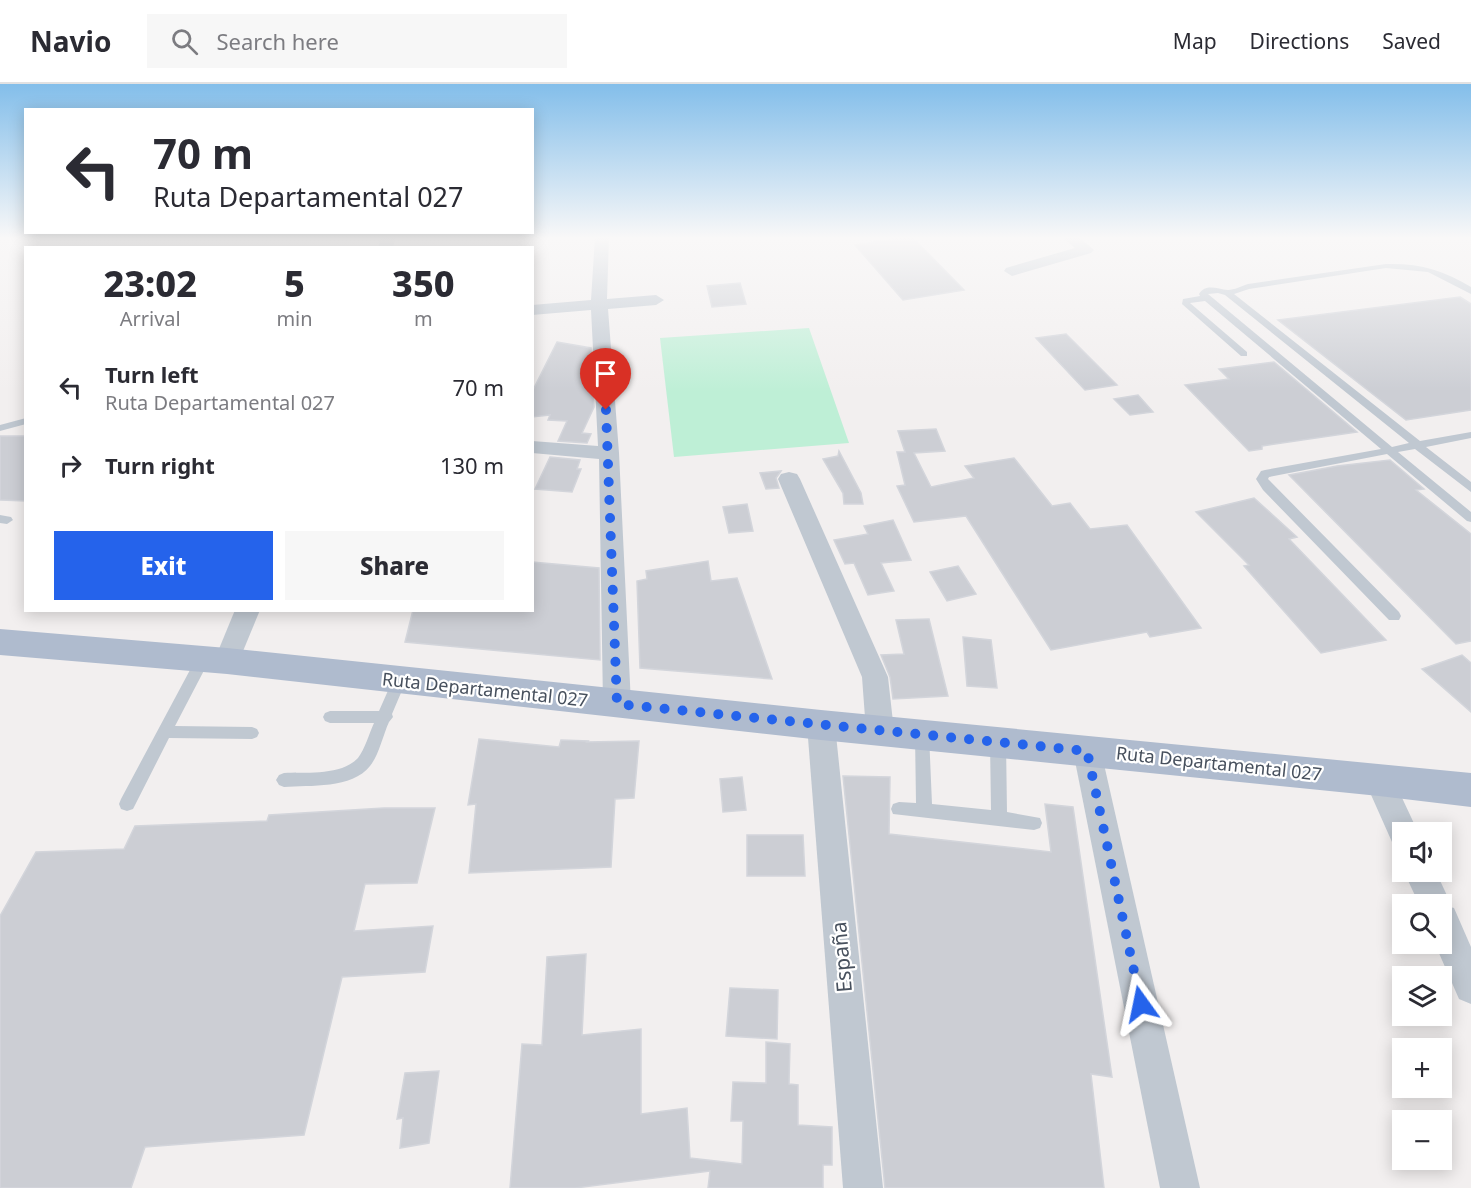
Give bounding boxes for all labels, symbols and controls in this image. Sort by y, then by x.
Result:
search box [147,14,567,68]
text: Navio [30,22,111,60]
icon: search [168,25,201,58]
text: Search here [216,26,339,56]
text: Map [1173,27,1217,55]
text: Directions [1250,27,1349,55]
text: Saved [1382,27,1441,55]
text: 70 m [153,124,253,181]
icon: left [54,132,132,210]
text: Ruta Departamental 027 [153,178,464,215]
text: 23:02 [103,259,197,308]
text: 5 [284,259,305,308]
text: 350 [392,259,455,308]
text: Arrival [120,305,181,332]
text: min [276,305,313,332]
text: m [414,305,433,332]
pin [580,348,631,410]
icon: arrive [589,357,622,390]
text: Turn left [105,359,199,389]
icon: left [54,371,87,404]
text: 70 m [453,372,504,402]
text: Ruta Departamental 027 [105,389,335,416]
icon: right [54,449,87,482]
text: Turn right [105,450,215,480]
text: 130 m [440,450,504,480]
button: Exit [54,531,273,600]
button: Share [285,531,504,600]
street label: Ruta Departamental 027 [381,666,589,712]
street label: Ruta Departamental 027 [1115,740,1323,786]
map controls [1392,822,1452,1170]
button: sound [1392,822,1452,882]
button: search [1392,894,1452,954]
street label: España [824,920,858,994]
button: layers [1392,966,1452,1026]
position arrow [1109,972,1173,1036]
button: + [1392,1038,1452,1098]
button: − [1392,1110,1452,1170]

